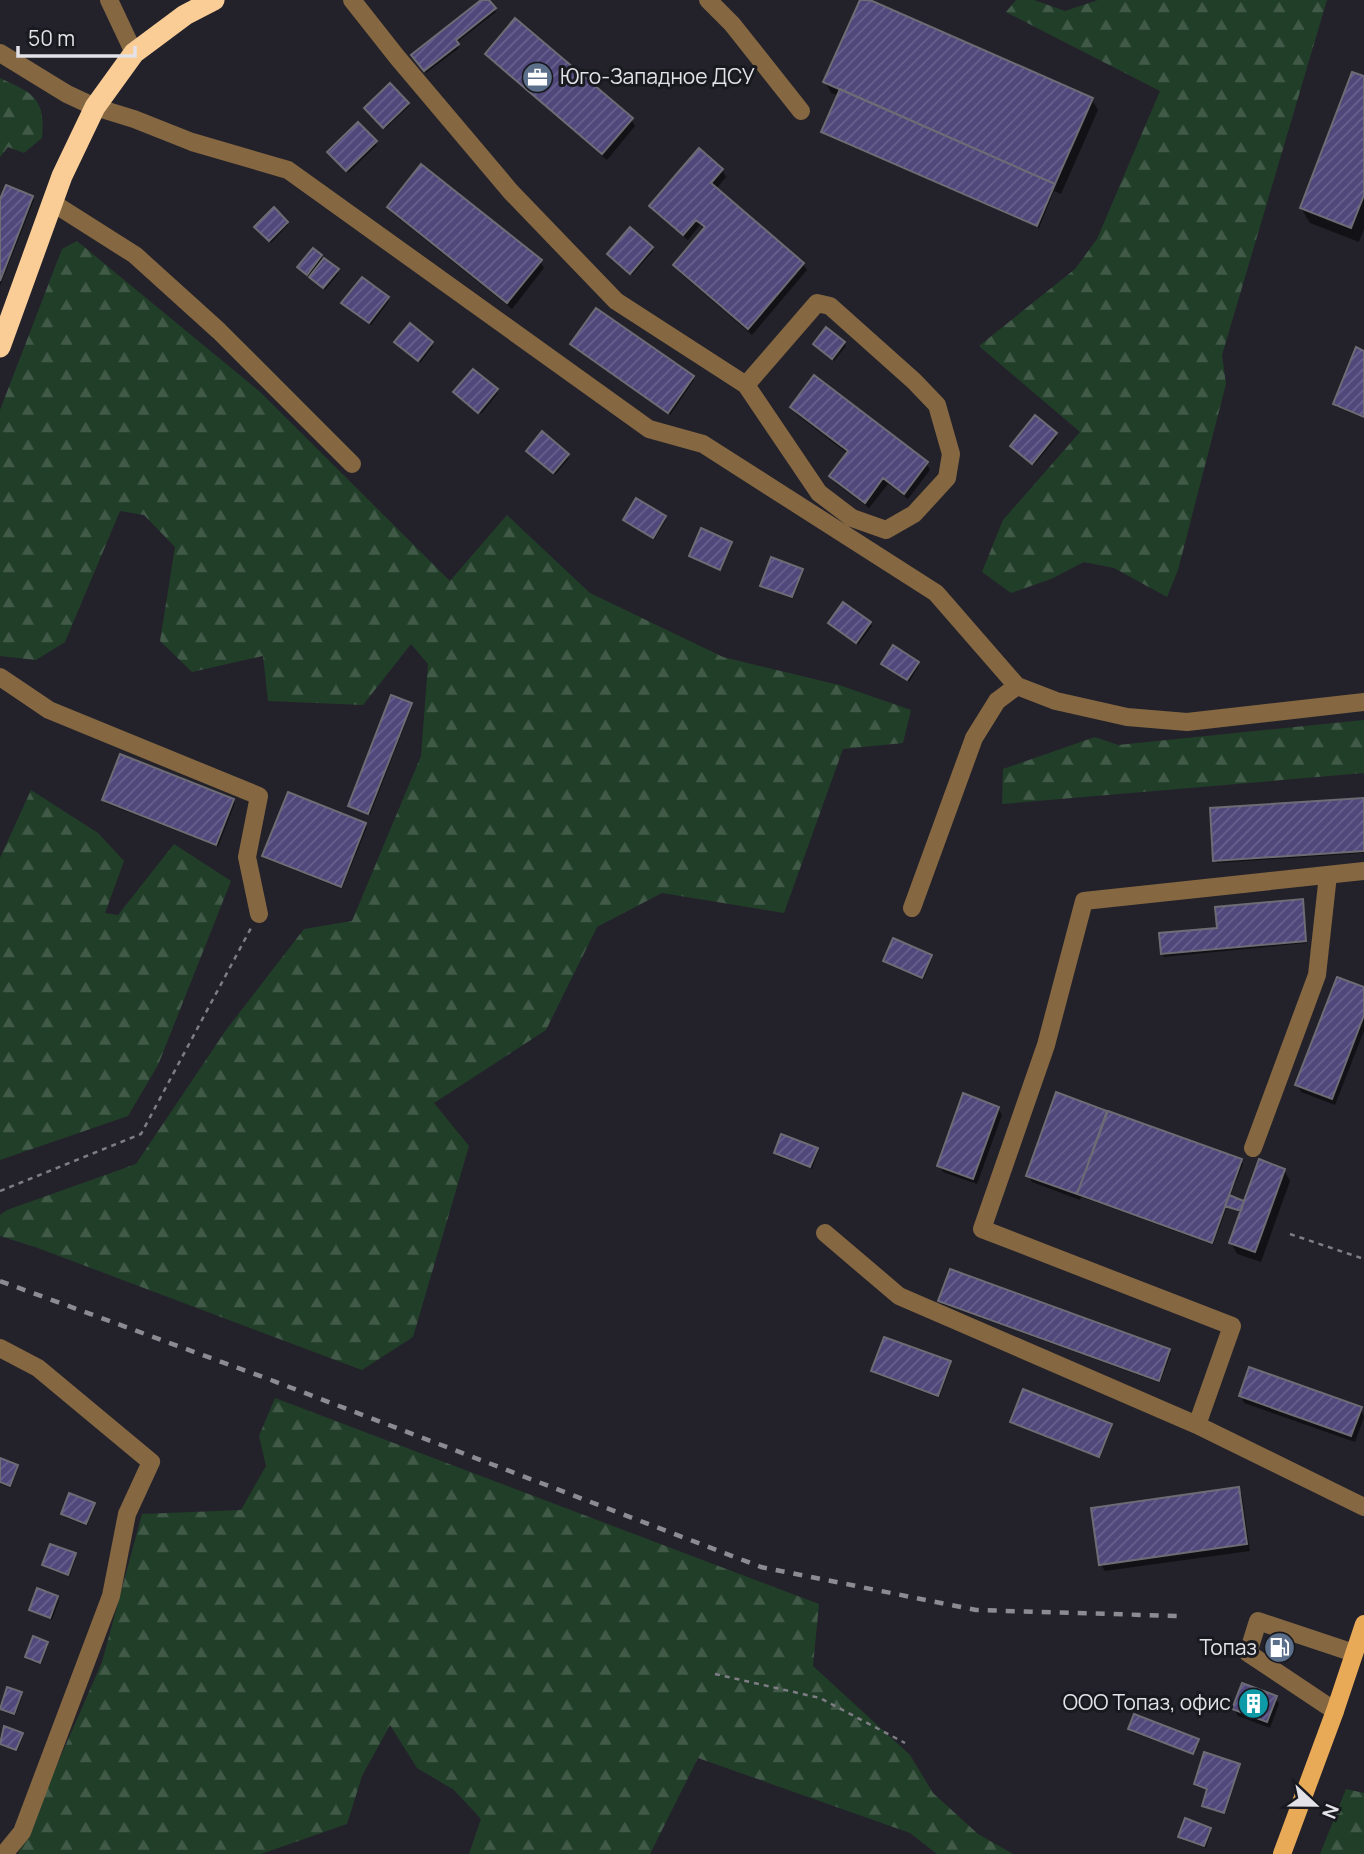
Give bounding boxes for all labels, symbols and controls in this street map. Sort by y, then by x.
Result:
scale bar [18,14,135,58]
text: 50 m [28,24,75,52]
office icon: Юго-Западное ДСУ [520,60,554,94]
place label: Юго-Западное ДСУ [560,62,755,90]
fuel station icon: Топаз [1263,1631,1297,1665]
place label: Топаз [1199,1633,1257,1661]
building icon: ООО Топаз, офис [1237,1686,1271,1720]
place label: ООО Топаз, офис [1063,1688,1231,1716]
north arrow [1280,1770,1350,1840]
text: N [1316,1800,1345,1823]

